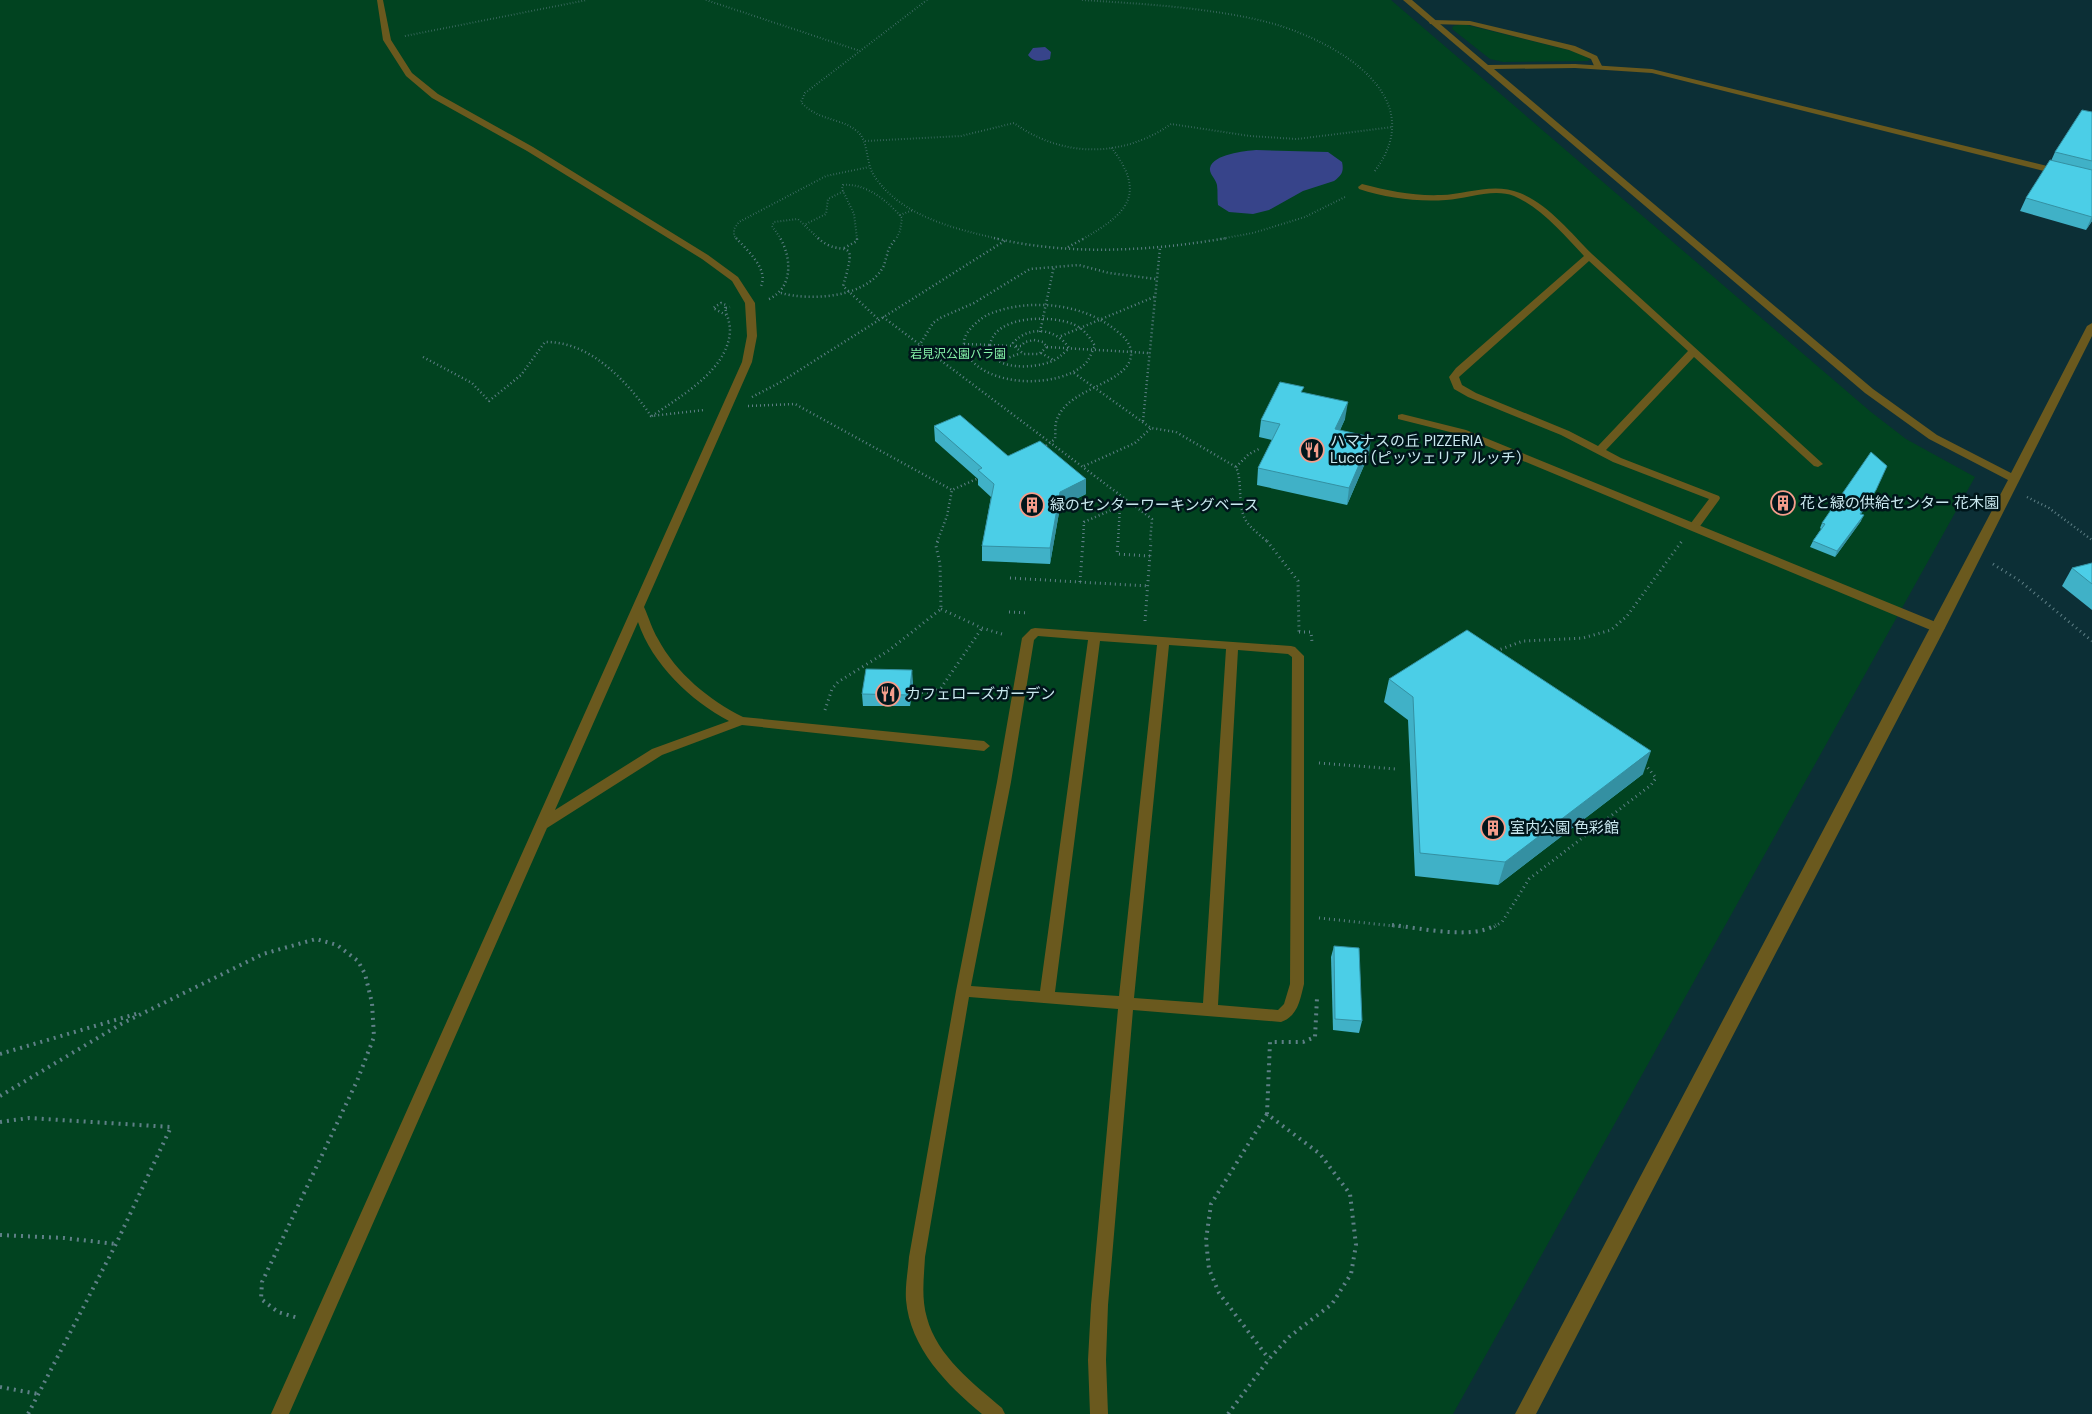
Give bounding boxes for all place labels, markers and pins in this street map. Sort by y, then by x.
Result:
place label: ハマナスの丘 PIZZERIA Lucci (ピッツェリア ルッチ） [1330,431,1531,468]
restaurant icon: ハマナスの丘 PIZZERIA Lucci (ピッツェリア ルッチ） [1299,437,1325,463]
building icon: 花と緑の供給センター 花木園 [1770,490,1796,516]
building icon: 緑のセンターワーキングベース [1019,492,1045,518]
place label: 花と緑の供給センター 花木園 [1800,493,1999,513]
place label: 緑のセンターワーキングベース [1050,495,1259,515]
restaurant icon: カフェローズガーデン [875,681,901,707]
place label: カフェローズガーデン [906,684,1055,704]
building icon: 室内公園 色彩館 [1480,815,1506,841]
place label: 室内公園 色彩館 [1510,818,1619,838]

